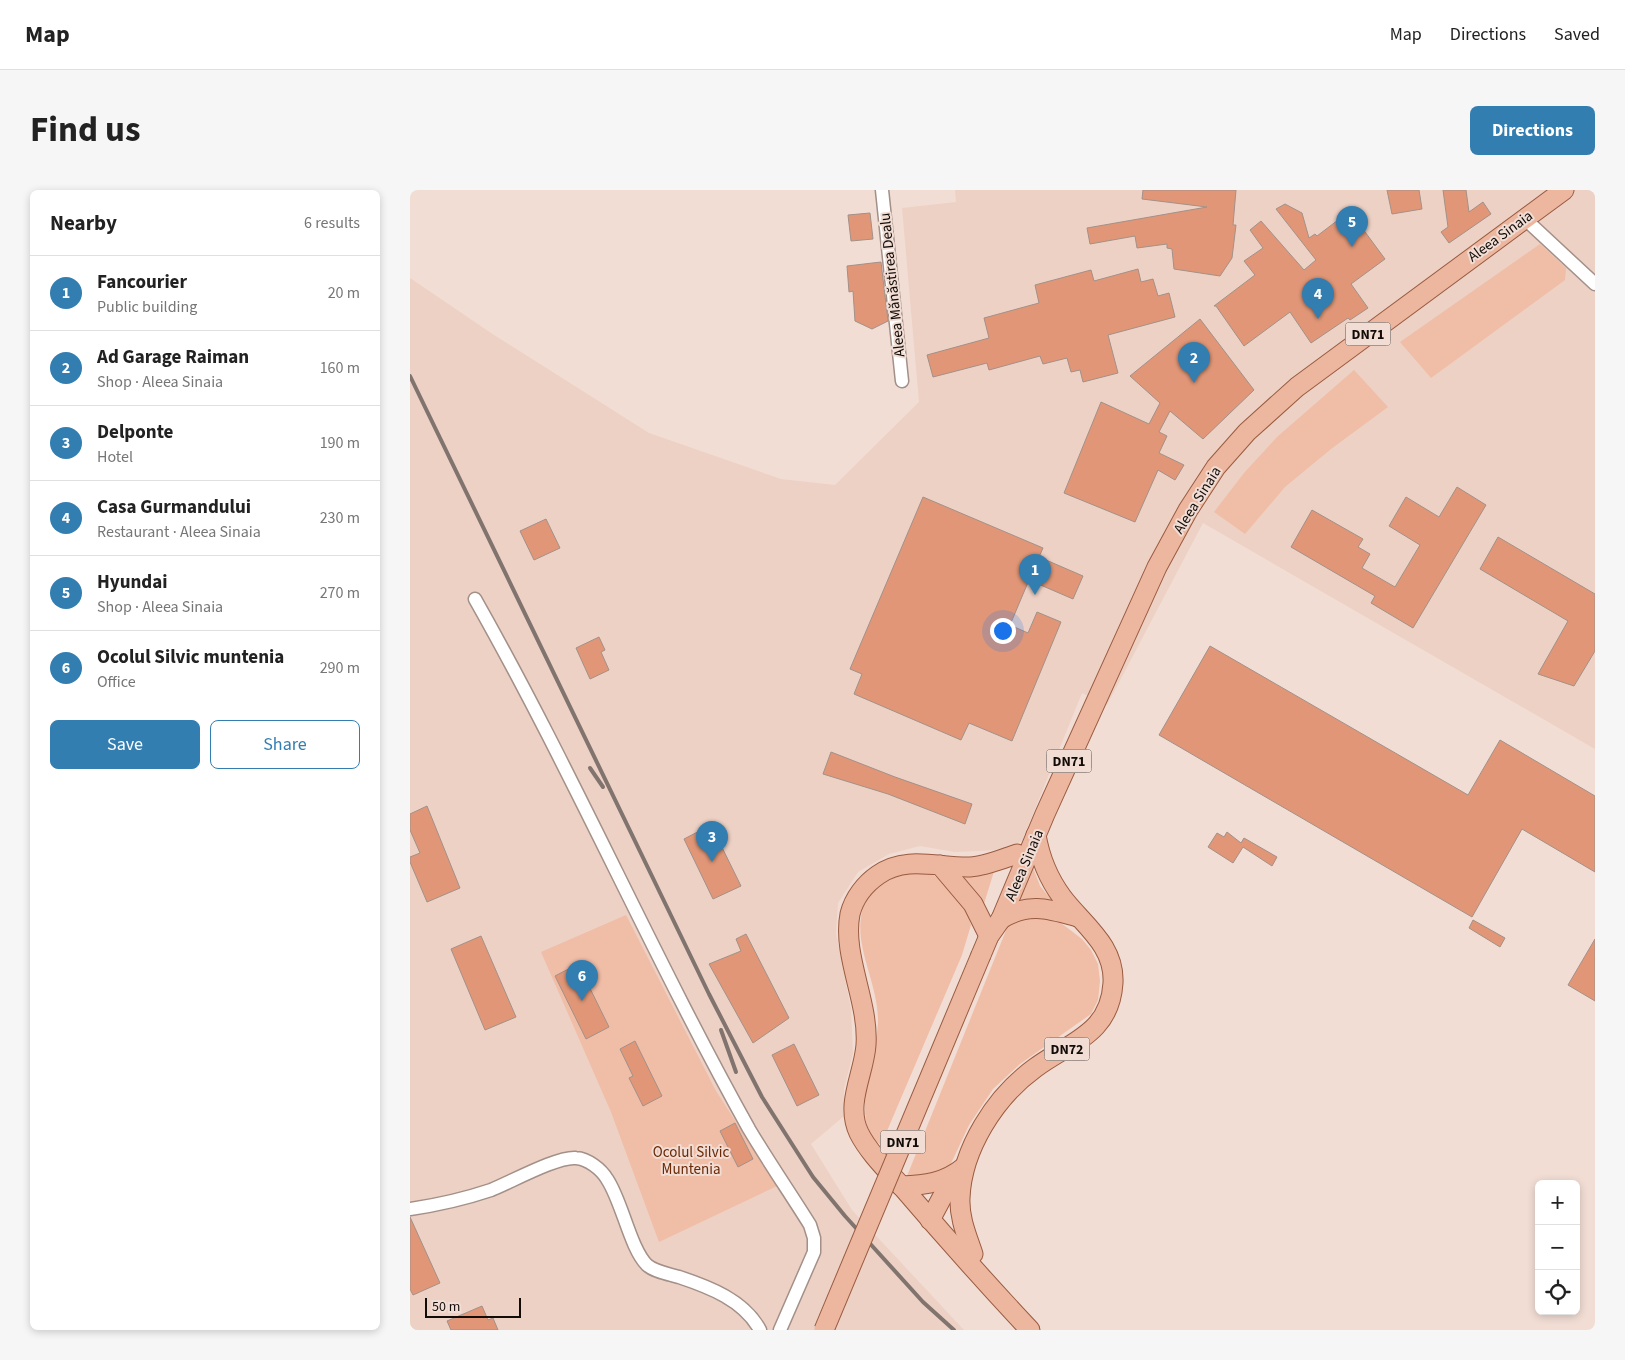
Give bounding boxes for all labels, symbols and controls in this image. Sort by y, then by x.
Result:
text: Map [25,17,70,52]
text: Map [1390,22,1422,47]
text: Directions [1450,22,1526,47]
text: Saved [1554,22,1600,47]
text: Find us [30,105,140,155]
button: Directions [1470,106,1595,155]
pin: 5 [1336,206,1368,247]
street label: Aleea Sinaia [1463,206,1537,267]
text: Nearby [50,208,117,238]
text: 6 results [304,212,360,234]
street label: Aleea Mănăstirea Dealu [874,212,911,358]
text: Fancourier [97,269,187,296]
pin: 4 [1302,278,1334,319]
text: 1 [62,282,70,304]
text: 20 m [328,282,360,304]
text: Public building [97,296,197,318]
road number: DN71 [1346,322,1390,346]
pin: 2 [1178,342,1210,383]
text: Ad Garage Raiman [97,344,249,371]
text: 2 [62,357,70,379]
text: 160 m [320,357,360,379]
text: Shop · Aleea Sinaia [97,371,223,393]
text: Delponte [97,419,173,446]
text: 3 [62,432,70,454]
text: 190 m [320,432,360,454]
text: Hotel [97,446,133,468]
street label: Aleea Sinaia [1168,463,1226,538]
text: Casa Gurmandului [97,494,251,521]
text: 4 [62,507,70,529]
text: 230 m [320,507,360,529]
text: Restaurant · Aleea Sinaia [97,521,261,543]
pin: 1 [1019,554,1051,595]
text: Hyundai [97,569,168,596]
text: 5 [62,582,70,604]
text: 270 m [320,582,360,604]
text: Shop · Aleea Sinaia [97,596,223,618]
your location [990,618,1016,644]
text: Ocolul Silvic muntenia [97,644,284,671]
text: 6 [62,657,70,679]
text: 290 m [320,657,360,679]
text: Office [97,671,136,693]
button: Save [50,720,200,769]
button: Share [210,720,360,769]
road number: DN71 [1046,750,1092,772]
pin: 3 [696,821,728,862]
street label: Aleea Sinaia [1000,826,1049,904]
pin: 6 [566,960,598,1001]
road number: DN72 [1044,1038,1090,1061]
road number: DN71 [880,1130,926,1154]
park label: Ocolul Silvic Muntenia [653,1142,729,1180]
map controls [1535,1180,1580,1315]
button: + [1535,1180,1580,1225]
button: − [1535,1225,1580,1270]
button: locate [1535,1270,1580,1315]
scale bar [425,1295,521,1318]
text: 50 m [432,1297,460,1317]

